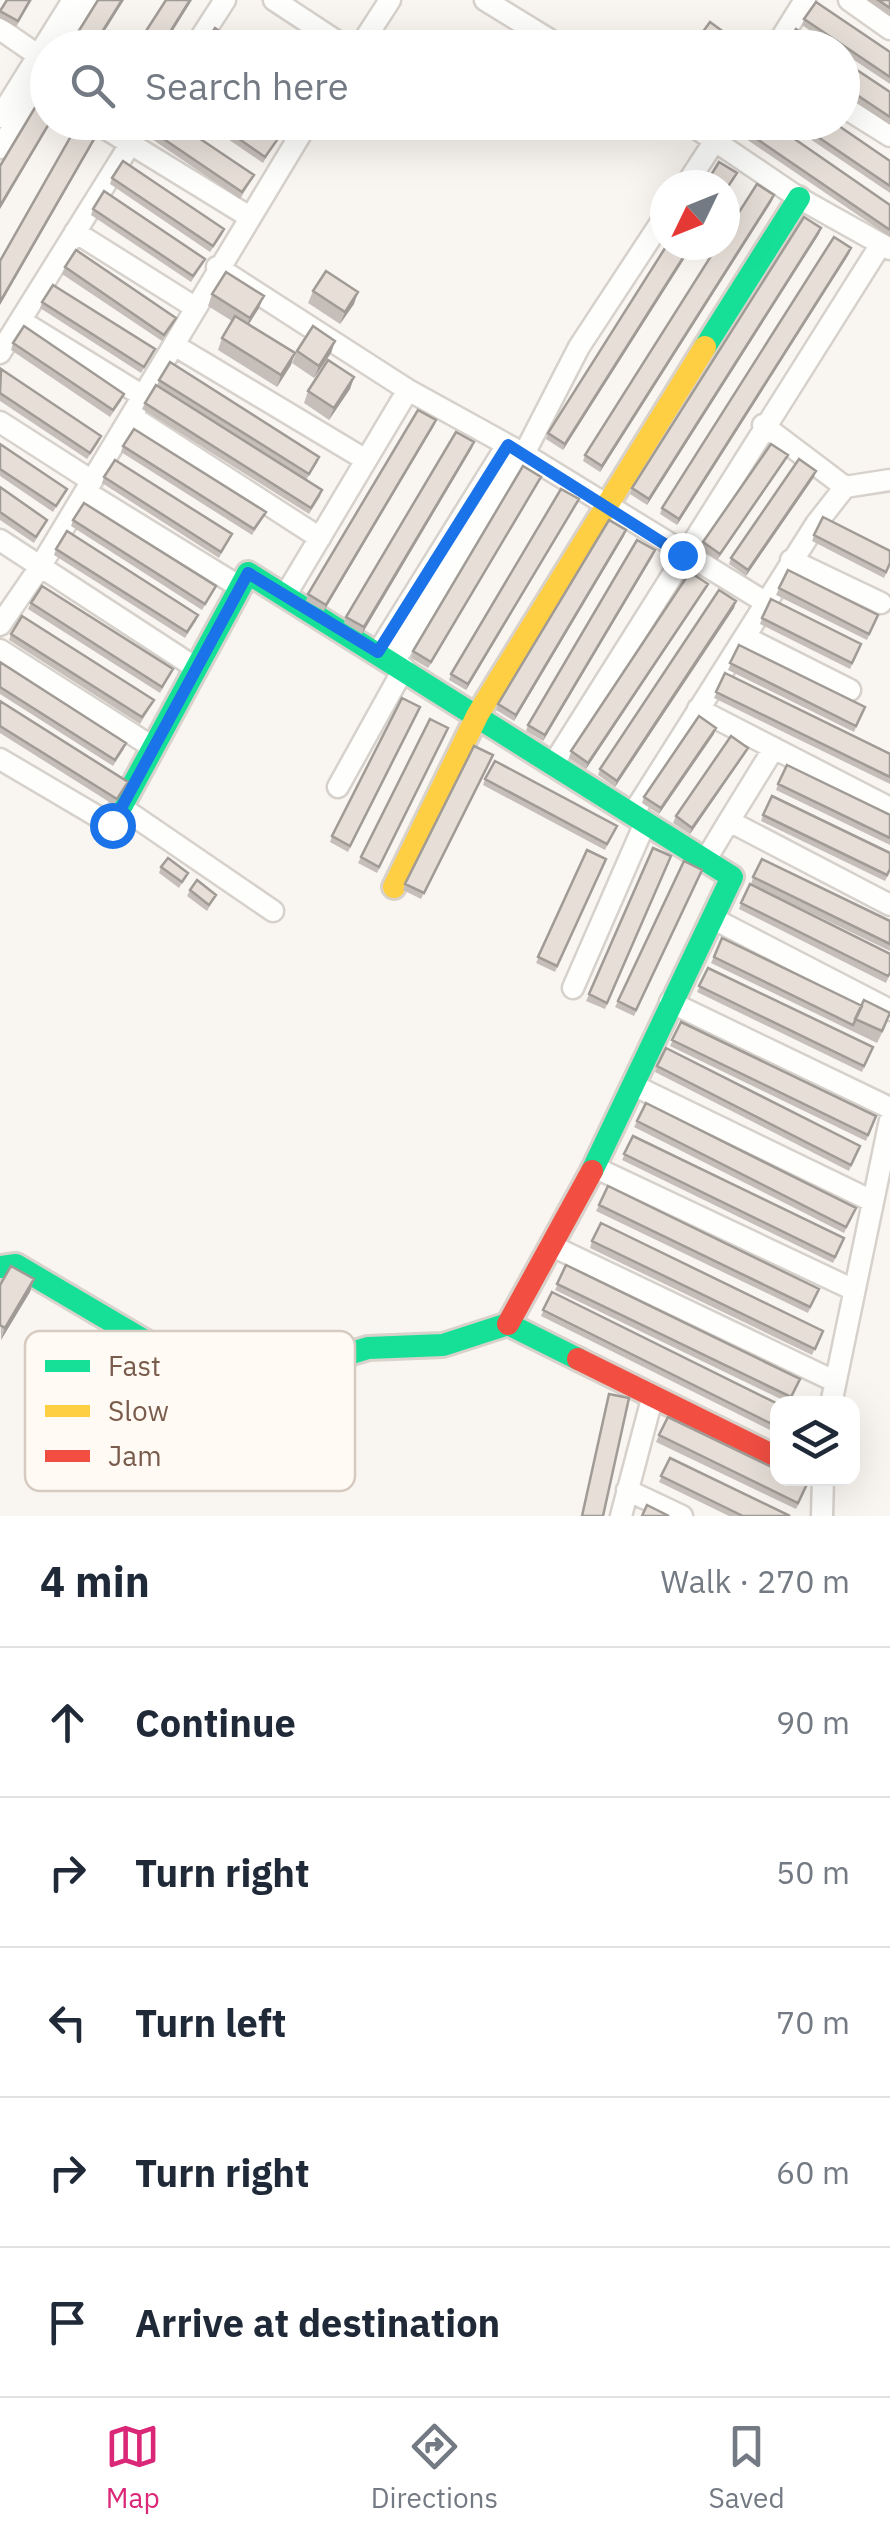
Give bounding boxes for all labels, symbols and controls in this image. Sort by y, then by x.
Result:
search box [30,30,860,140]
icon: search [65,58,120,113]
text: Search here [145,61,349,110]
north arrow [650,170,740,260]
route end [660,533,706,579]
route start [90,803,136,849]
legend [25,1331,355,1491]
text: Fast [108,1347,161,1384]
text: Slow [108,1392,169,1429]
map controls [770,1396,860,1486]
button: layers [770,1396,860,1486]
text: Jam [108,1437,162,1474]
text: 4 min [40,1554,150,1609]
text: Walk · 270 m [661,1560,850,1602]
icon: ahead [40,1695,95,1750]
text: Continue [135,1698,296,1747]
text: 90 m [776,1701,850,1743]
icon: right [40,1845,95,1900]
text: Turn right [135,1848,310,1897]
text: 50 m [776,1851,850,1893]
icon: left [40,1995,95,2050]
text: Turn left [135,1998,286,2047]
text: 70 m [776,2001,850,2043]
icon: right [40,2145,95,2200]
text: Turn right [135,2148,310,2197]
text: 60 m [776,2151,850,2193]
icon: arrive [40,2295,95,2350]
text: Arrive at destination [135,2298,500,2347]
tab: Map [105,2419,160,2516]
tab: Directions [371,2419,498,2516]
tab: Saved [709,2419,785,2516]

